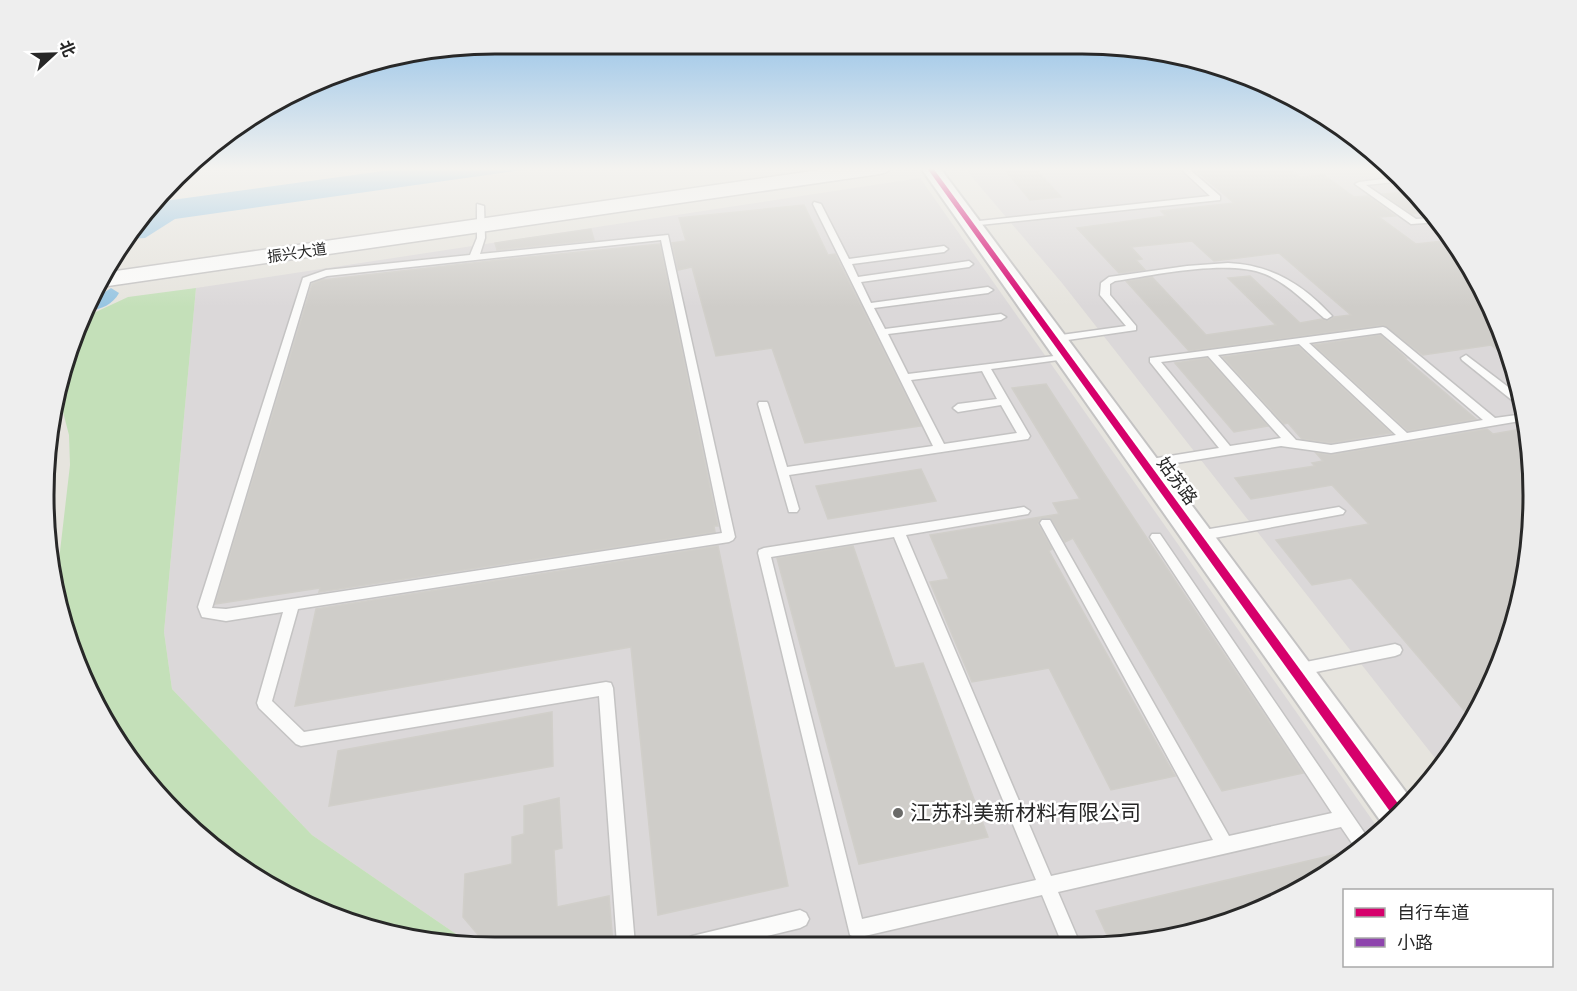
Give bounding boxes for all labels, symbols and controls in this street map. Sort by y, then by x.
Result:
north arrow [24,24,84,84]
text: 北 [56,38,79,60]
street label: 振兴大道 [266,240,328,266]
street label: 姑苏路 [1152,453,1202,509]
place label: 江苏科美新材料有限公司 [910,800,1141,826]
marker: 江苏科美新材料有限公司 [891,806,905,820]
legend [1343,889,1553,967]
text: 自行车道 [1397,902,1469,924]
text: 小路 [1397,932,1433,954]

